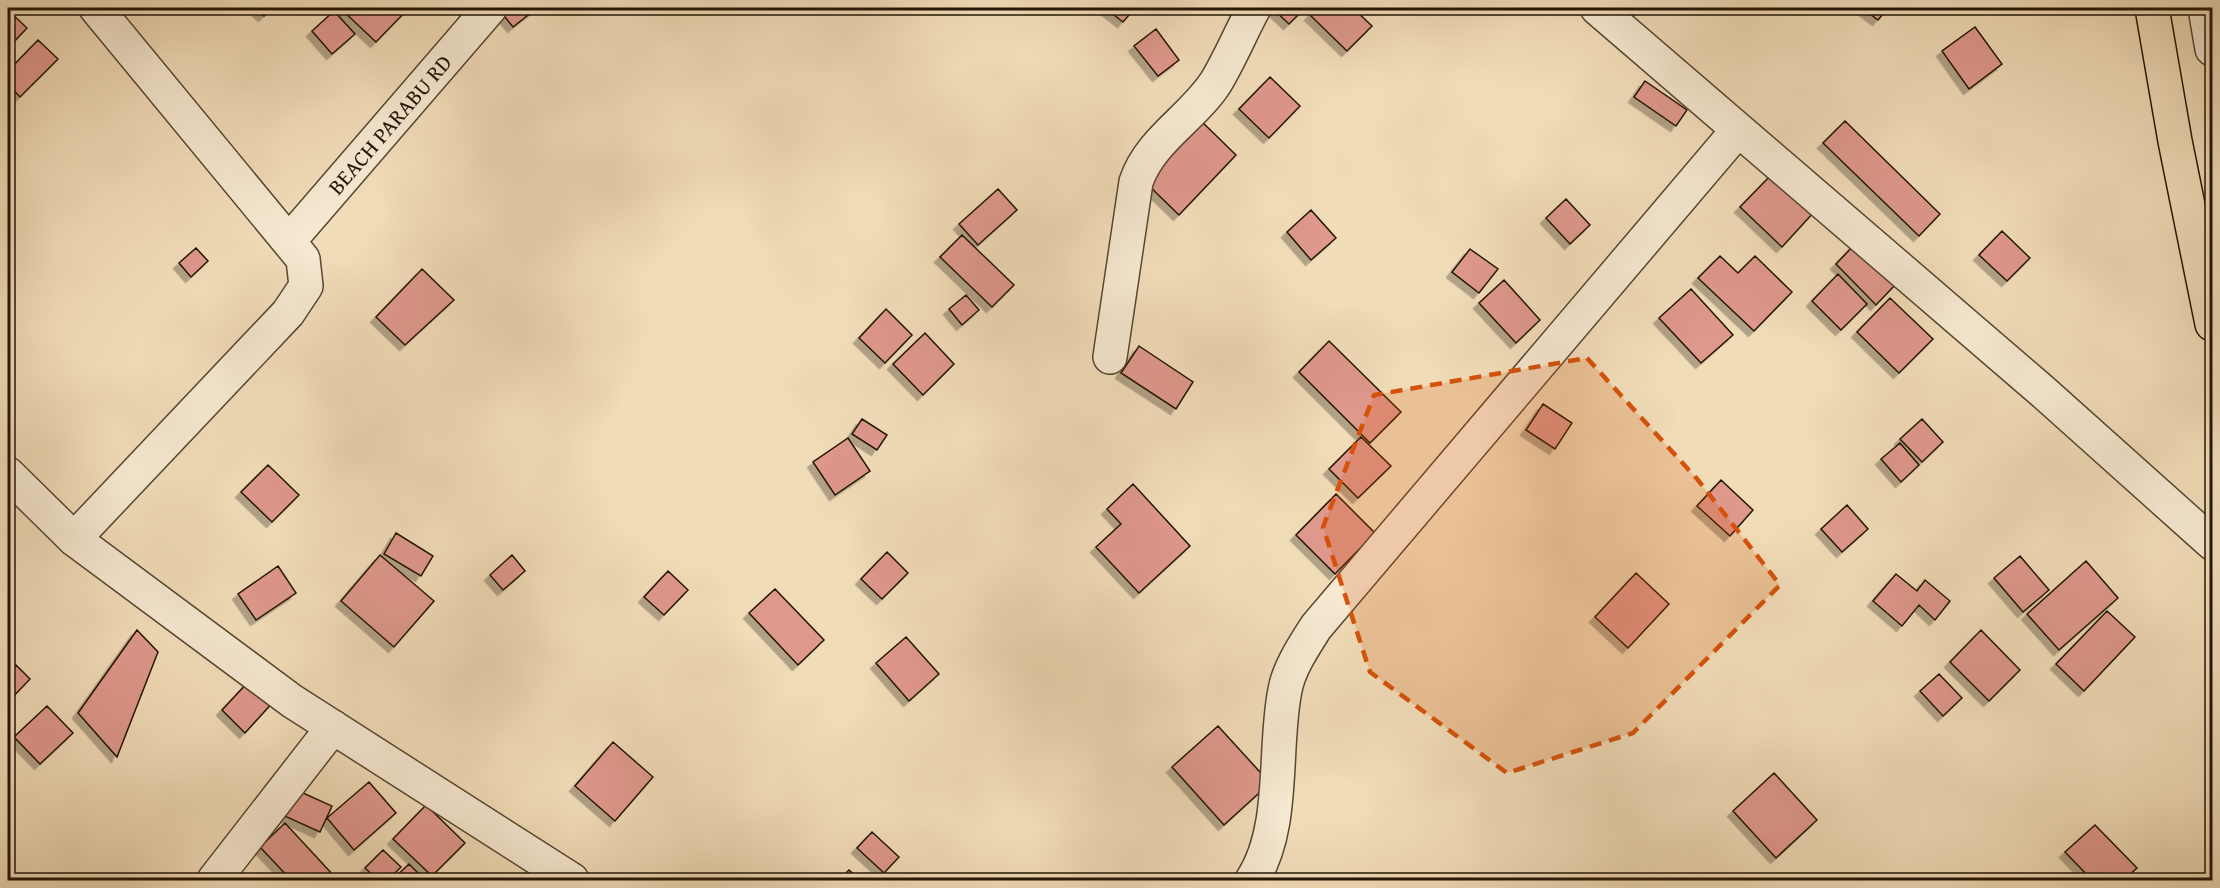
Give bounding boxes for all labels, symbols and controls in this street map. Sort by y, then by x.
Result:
street label: BEACH PARABU RD [320,47,459,201]

